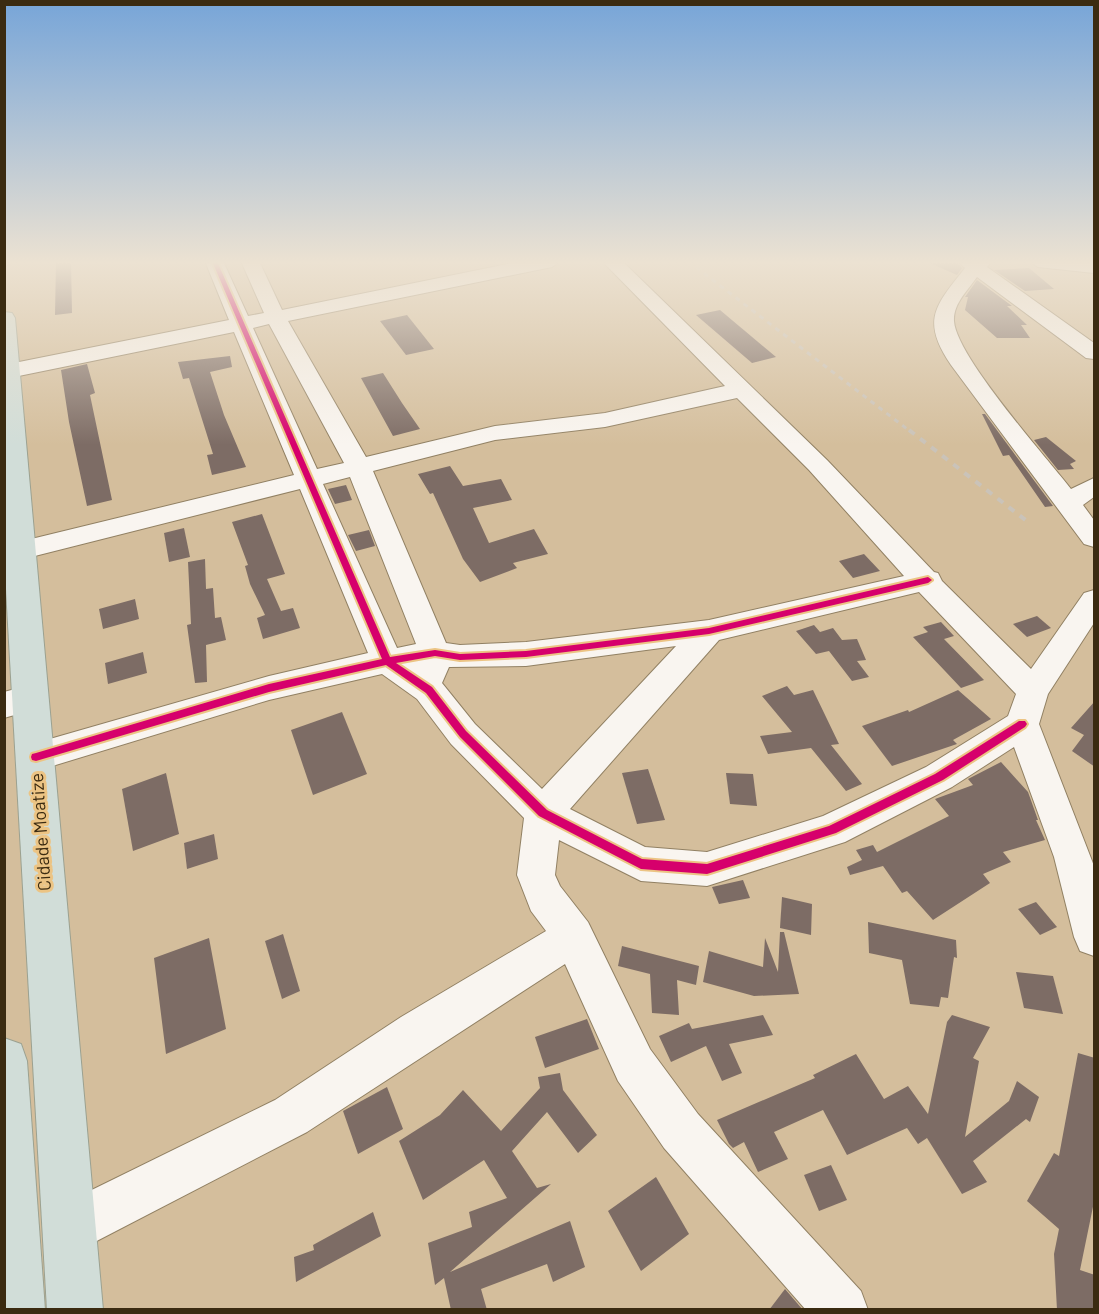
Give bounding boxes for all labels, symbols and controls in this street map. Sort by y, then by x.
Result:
street label: Cidade Moatize [25,772,55,892]

